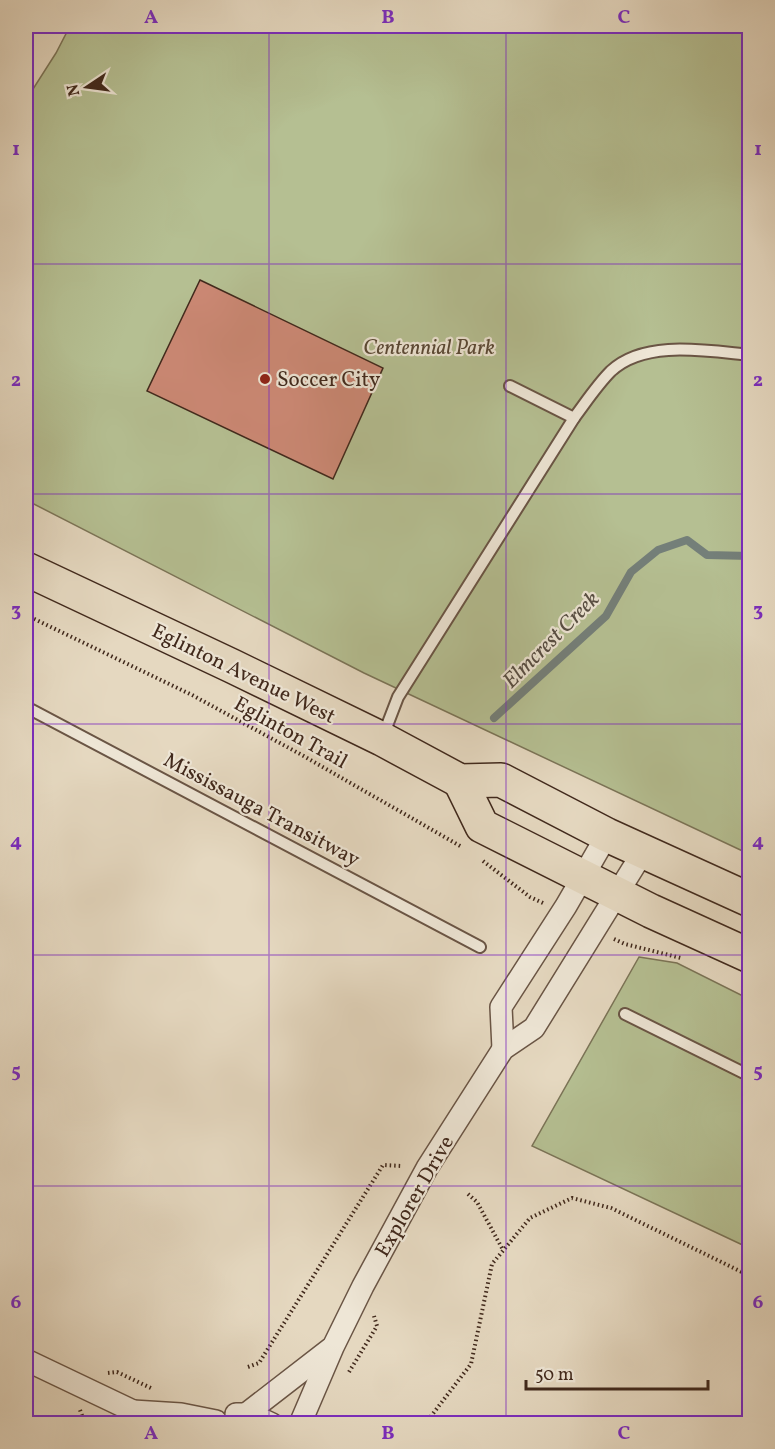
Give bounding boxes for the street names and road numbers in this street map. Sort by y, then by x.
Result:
street label: Eglinton Avenue West [146,617,340,732]
street label: Eglinton Trail [228,690,353,777]
street label: Mississauga Transitway [158,746,365,875]
street label: Explorer Drive [369,1131,462,1263]

